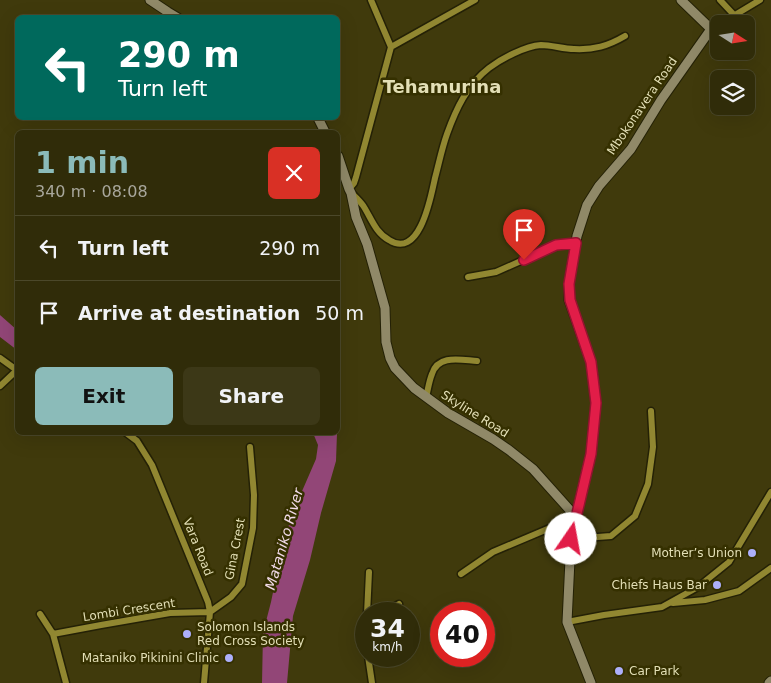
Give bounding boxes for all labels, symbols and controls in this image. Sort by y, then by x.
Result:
north arrow [710,15,755,60]
map controls [710,15,755,115]
icon: left [35,35,100,100]
text: 290 m [118,35,240,75]
street label: Mbokonavera Road [604,54,680,158]
button: layers [710,70,755,115]
text: Turn left [118,76,207,101]
district label: Tehamurina [383,76,501,97]
text: 1 min [35,145,129,180]
button: close [268,147,320,199]
text: 340 m · 08:08 [35,182,148,201]
pin [503,209,545,260]
icon: arrive [510,216,538,244]
icon: left [35,234,63,262]
text: Turn left [78,237,169,259]
text: 290 m [259,237,320,259]
icon: arrive [35,299,63,327]
text: Arrive at destination [78,302,300,324]
text: 50 m [315,302,364,324]
button: Exit [35,367,173,425]
button: Share [183,367,320,425]
street label: Skyline Road [439,388,511,440]
water label: Mataniko River [262,485,306,592]
position arrow [544,512,596,564]
street label: Vara Road [180,516,216,578]
street label: Gina Crest [222,517,248,581]
place label: Mother’s Union [651,546,742,560]
marker: Mother’s Union [746,547,758,559]
place label: Chiefs Haus Bar [611,578,707,592]
marker: Chiefs Haus Bar [711,579,723,591]
street label: Lombi Crescent [82,596,176,624]
speed limit sign: 40 [430,602,495,667]
text: 34 [370,614,405,643]
place label: Solomon Islands Red Cross Society [197,620,304,648]
marker: Solomon Islands Red Cross Society [181,628,193,640]
text: km/h [372,640,403,654]
place label: Mataniko Pikinini Clinic [82,651,219,665]
marker: Mataniko Pikinini Clinic [223,652,235,664]
place label: Car Park [629,664,679,678]
marker: Car Park [613,665,625,677]

